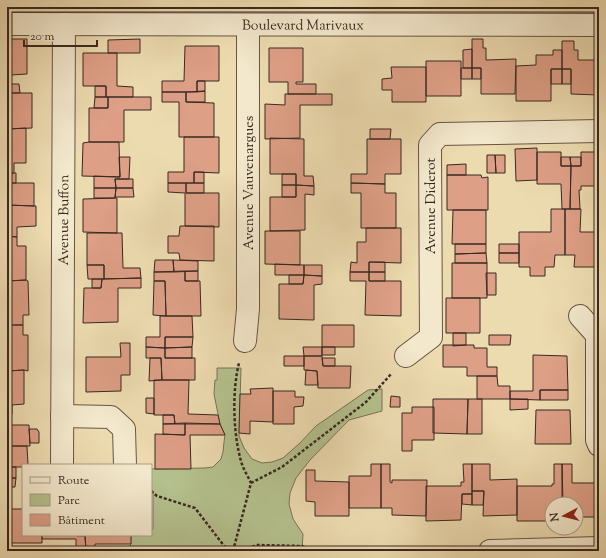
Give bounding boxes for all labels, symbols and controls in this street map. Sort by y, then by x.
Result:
street label: Boulevard Marivaux [242,16,364,37]
scale bar [24,22,97,48]
text: 20 m [30,28,55,46]
street label: Avenue Vauvenargues [240,116,260,250]
street label: Avenue Diderot [422,157,442,254]
street label: Avenue Buffon [55,175,75,266]
legend [22,464,152,536]
text: Route [58,472,90,490]
text: Parc [58,492,80,510]
north arrow [544,496,584,536]
text: Bâtiment [58,512,105,530]
text: N [547,512,564,523]

